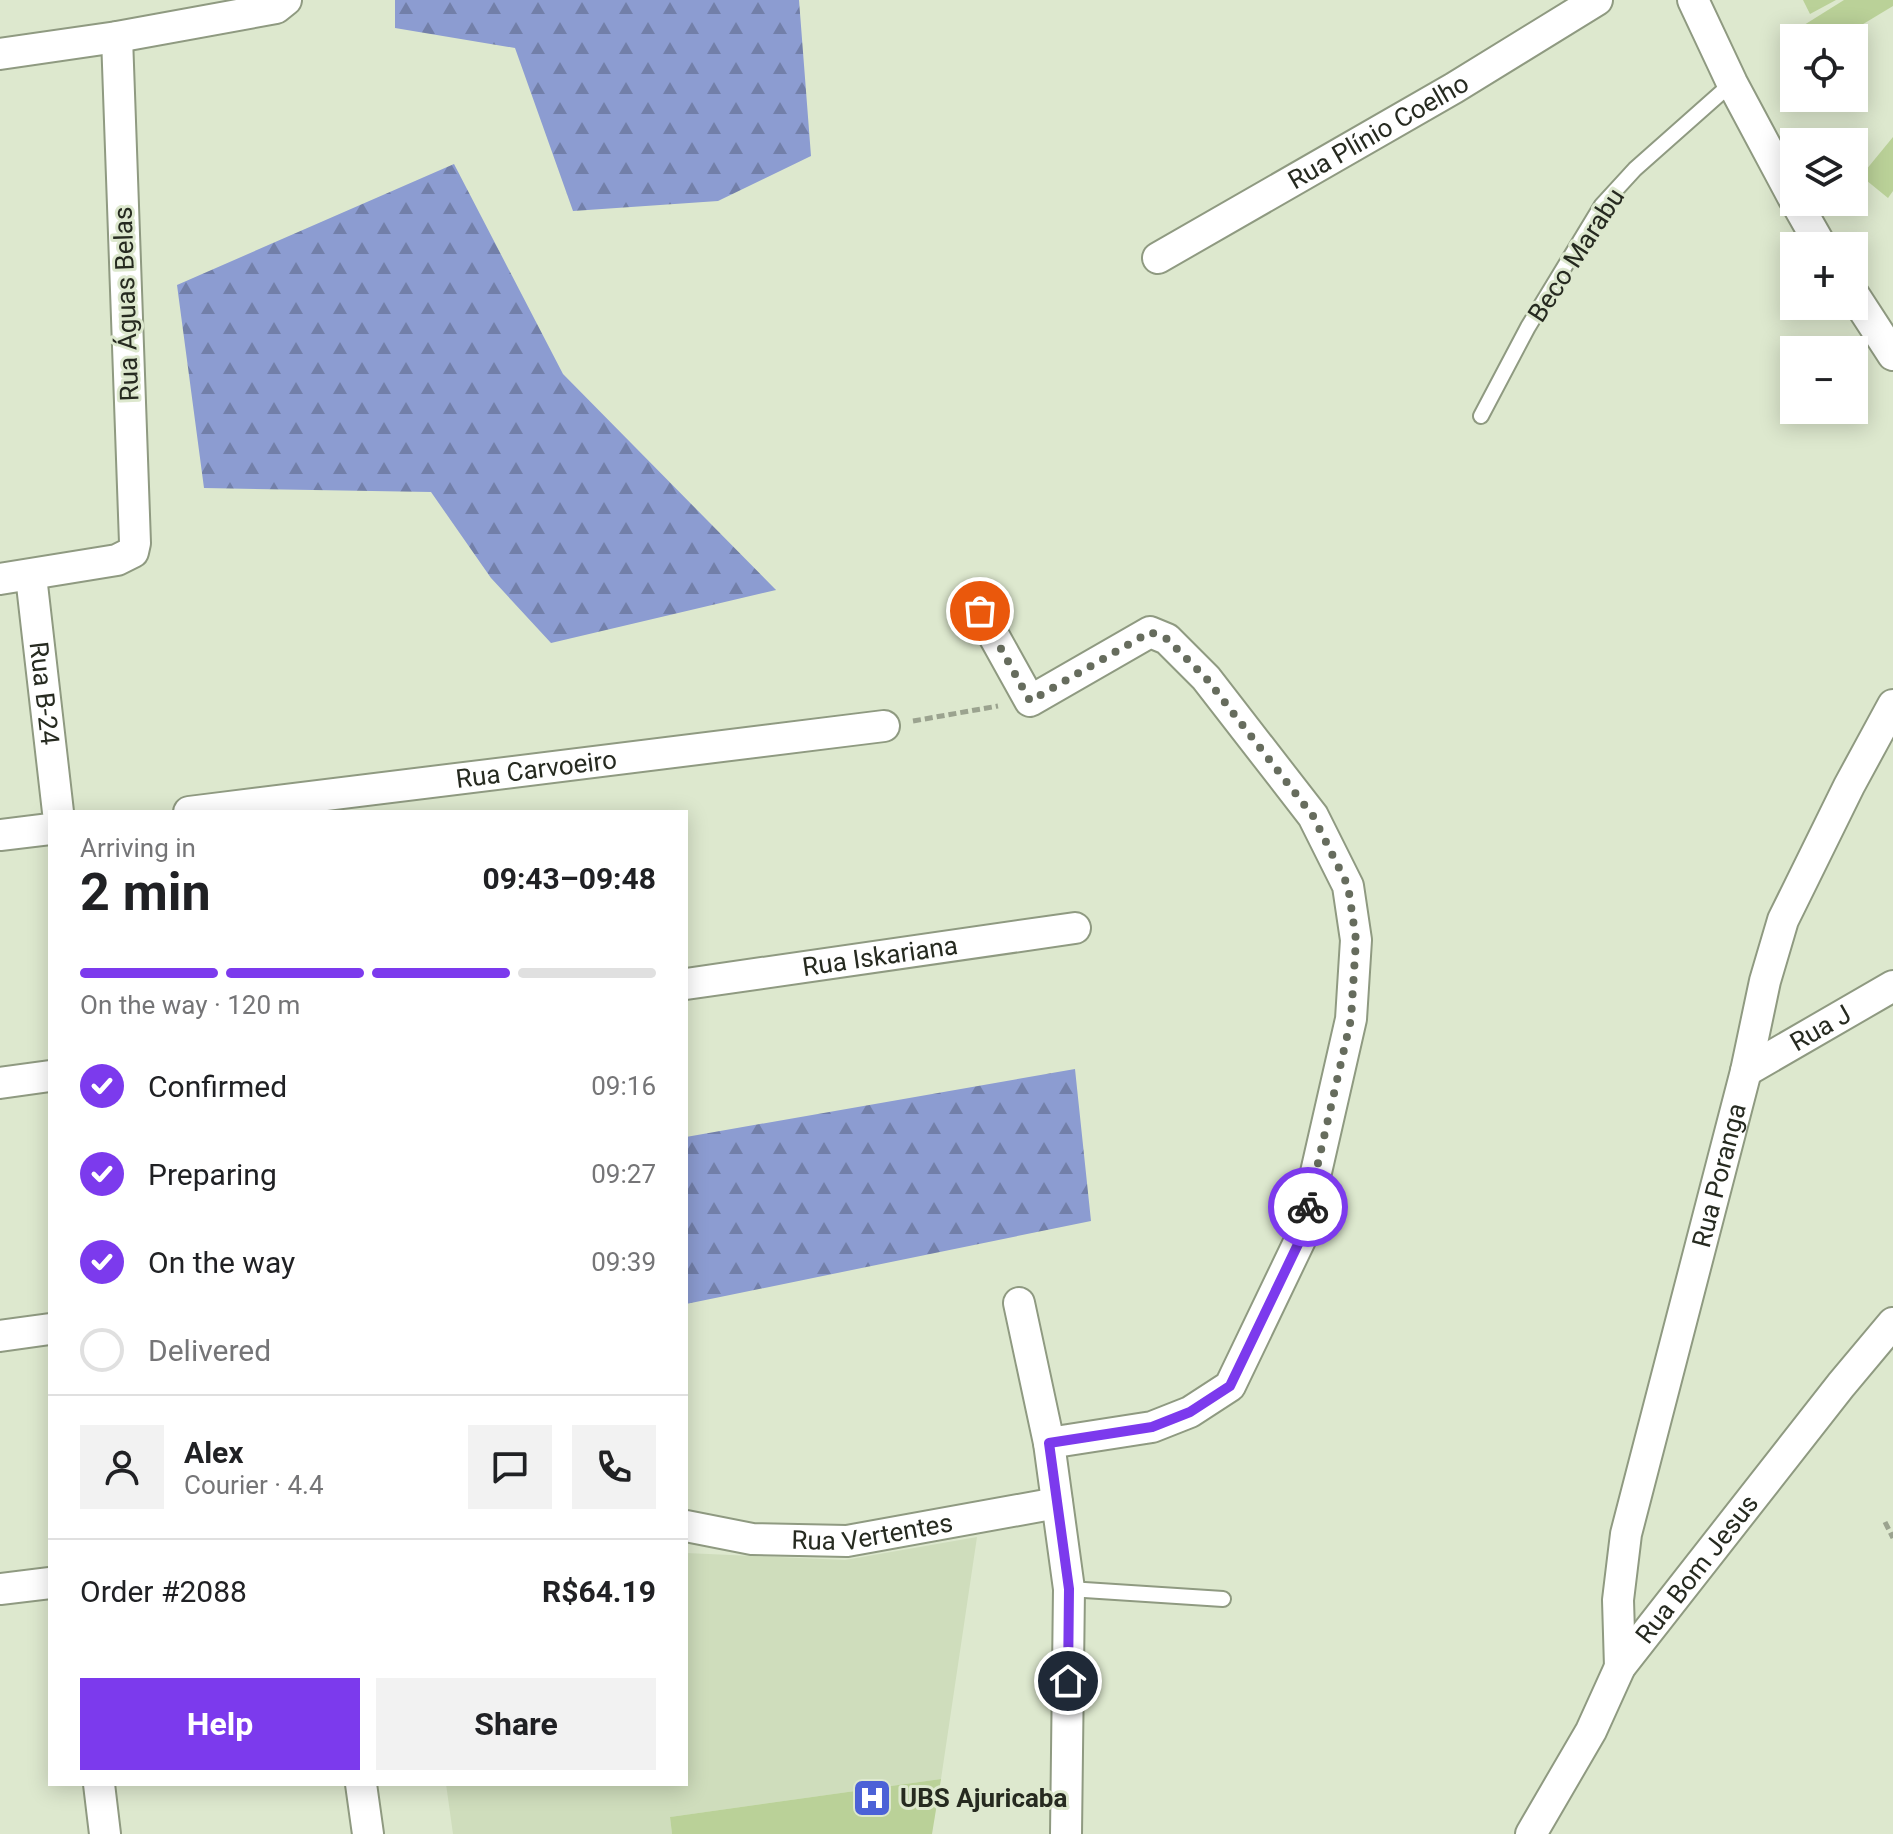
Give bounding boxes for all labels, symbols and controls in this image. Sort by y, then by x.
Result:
map controls [1780,24,1868,424]
button: locate [1780,24,1868,112]
street label: Rua Plínio Coelho [1283,68,1474,195]
button: layers [1780,128,1868,216]
street label: Beco Marabu [1522,183,1630,327]
street label: Rua Águas Belas [108,206,144,402]
button: + [1780,232,1868,320]
button: − [1780,336,1868,424]
pin [946,577,1014,645]
icon: bag [958,589,1002,633]
street label: Rua B-24 [24,640,65,747]
street label: Rua Carvoeiro [454,744,619,794]
text: Arriving in [80,833,196,863]
text: 09:43–09:48 [482,861,656,896]
text: 2 min [80,862,211,923]
street label: Rua Iskariana [800,930,960,982]
text: On the way · 120 m [80,990,300,1020]
street label: Rua J [1785,999,1856,1057]
icon: check [80,1064,124,1108]
text: Confirmed [148,1069,287,1104]
text: 09:16 [591,1071,656,1101]
street label: Rua Poranga [1686,1100,1752,1251]
icon: check [80,1152,124,1196]
text: Preparing [148,1157,277,1192]
text: 09:27 [591,1159,656,1189]
courier [1268,1167,1348,1247]
icon: bike [1286,1185,1330,1229]
icon: check [80,1240,124,1284]
text: On the way [148,1245,295,1280]
text: 09:39 [591,1247,656,1277]
text: Delivered [148,1333,271,1368]
button: person [80,1425,164,1509]
button: chat [468,1425,552,1509]
button: phone [572,1425,656,1509]
text: Alex [184,1435,244,1470]
text: Courier · 4.4 [184,1470,324,1500]
street label: Rua Bom Jesus [1629,1489,1764,1649]
street label: Rua Vertentes [791,1507,955,1557]
text: Order #2088 [80,1574,247,1609]
text: R$64.19 [542,1574,656,1609]
pin [1034,1647,1102,1715]
icon: home [1046,1659,1090,1703]
button: Help [80,1678,360,1770]
button: Share [376,1678,656,1770]
hospital icon: UBS Ajuricaba [851,1777,893,1819]
place label: UBS Ajuricaba [900,1783,1067,1813]

